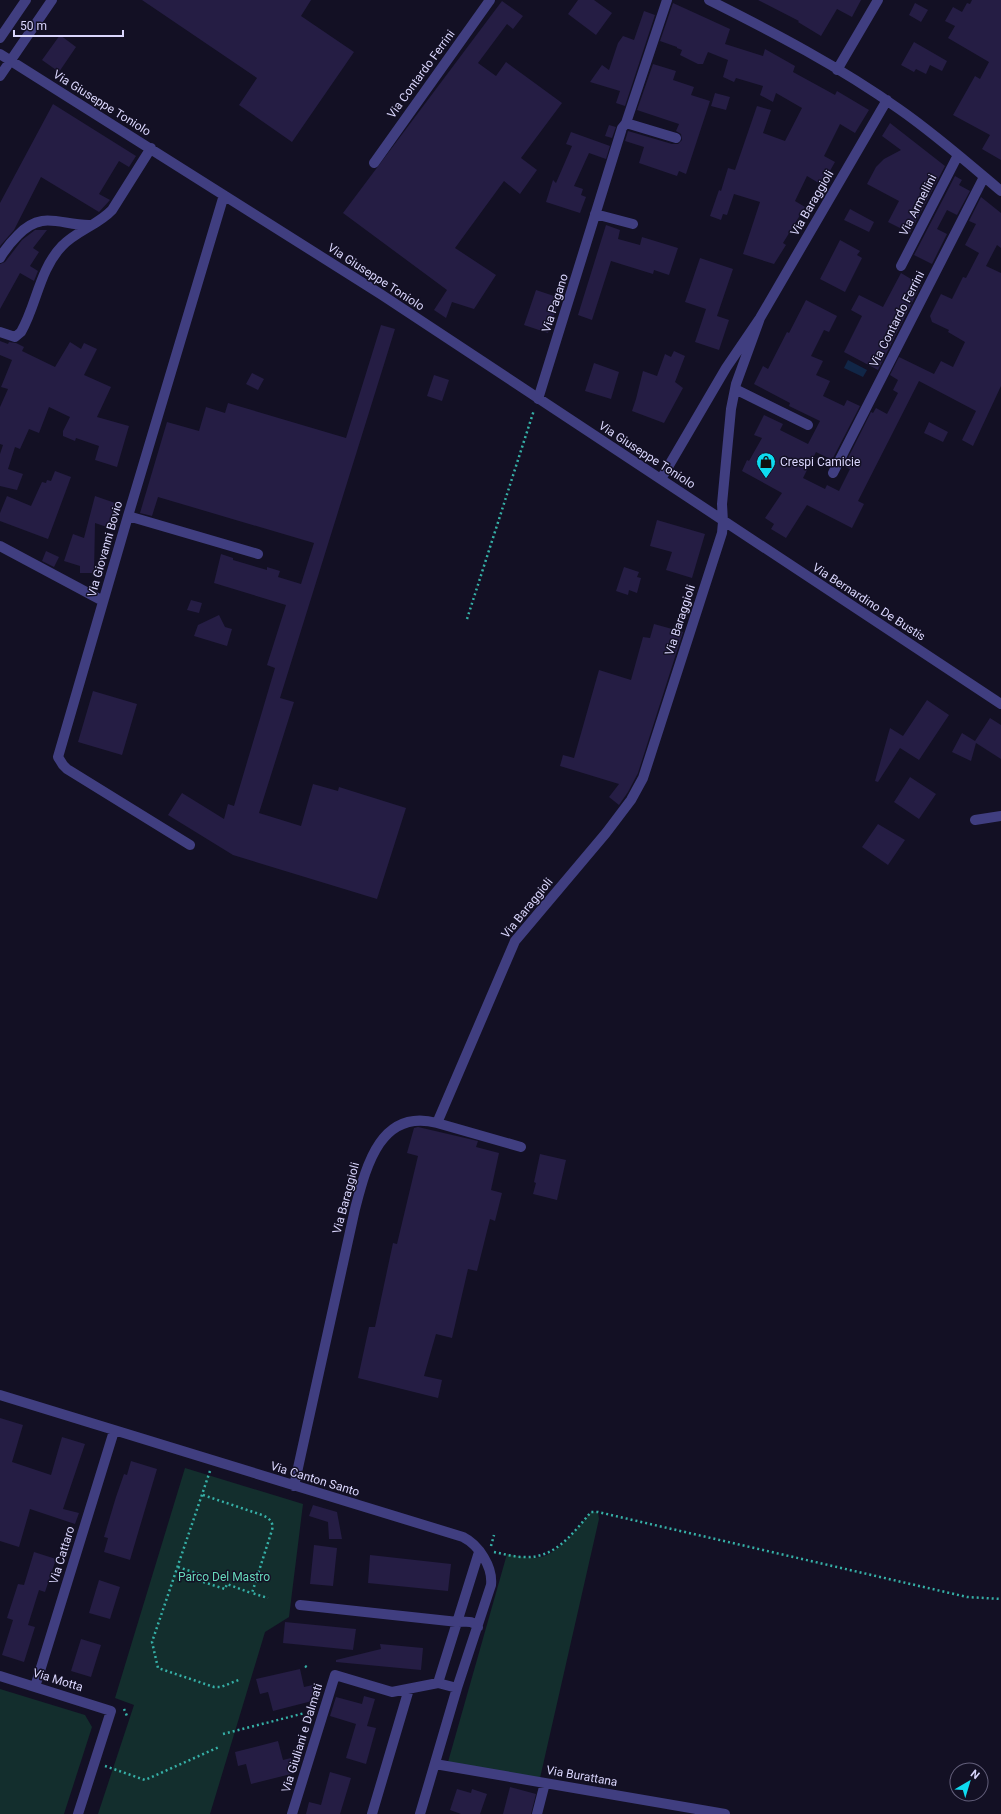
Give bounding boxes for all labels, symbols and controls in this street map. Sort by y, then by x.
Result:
scale bar [14,12,123,38]
text: 50 m [20,19,47,33]
street label: Via Contardo Ferrini [384,27,458,121]
street label: Via Giuseppe Toniolo [51,67,154,139]
street label: Via Baraggioli [788,168,836,238]
street label: Via Armellini [897,172,940,238]
street label: Via Giuseppe Toniolo [325,240,427,314]
street label: Via Contardo Ferrini [867,269,927,369]
street label: Via Pagano [539,272,571,334]
street label: Via Giuseppe Toniolo [596,418,698,492]
shop icon: Crespi Camicie [755,451,777,479]
place label: Crespi Camicie [780,455,860,469]
street label: Via Giovanni Bovio [85,499,125,599]
street label: Via Bernardino De Bustis [810,560,928,644]
street label: Via Baraggioli [662,583,698,657]
street label: Via Baraggioli [498,875,556,941]
street label: Via Baraggioli [330,1161,362,1235]
street label: Via Canton Santo [269,1459,361,1499]
street label: Via Cattaro [47,1524,77,1586]
park label: Parco Del Mastro [178,1570,270,1584]
street label: Via Motta [31,1666,85,1694]
street label: Via Giuliani e Dalmati [279,1682,325,1794]
north arrow [949,1762,989,1802]
street label: Via Burattana [545,1763,619,1789]
text: N [968,1767,982,1782]

